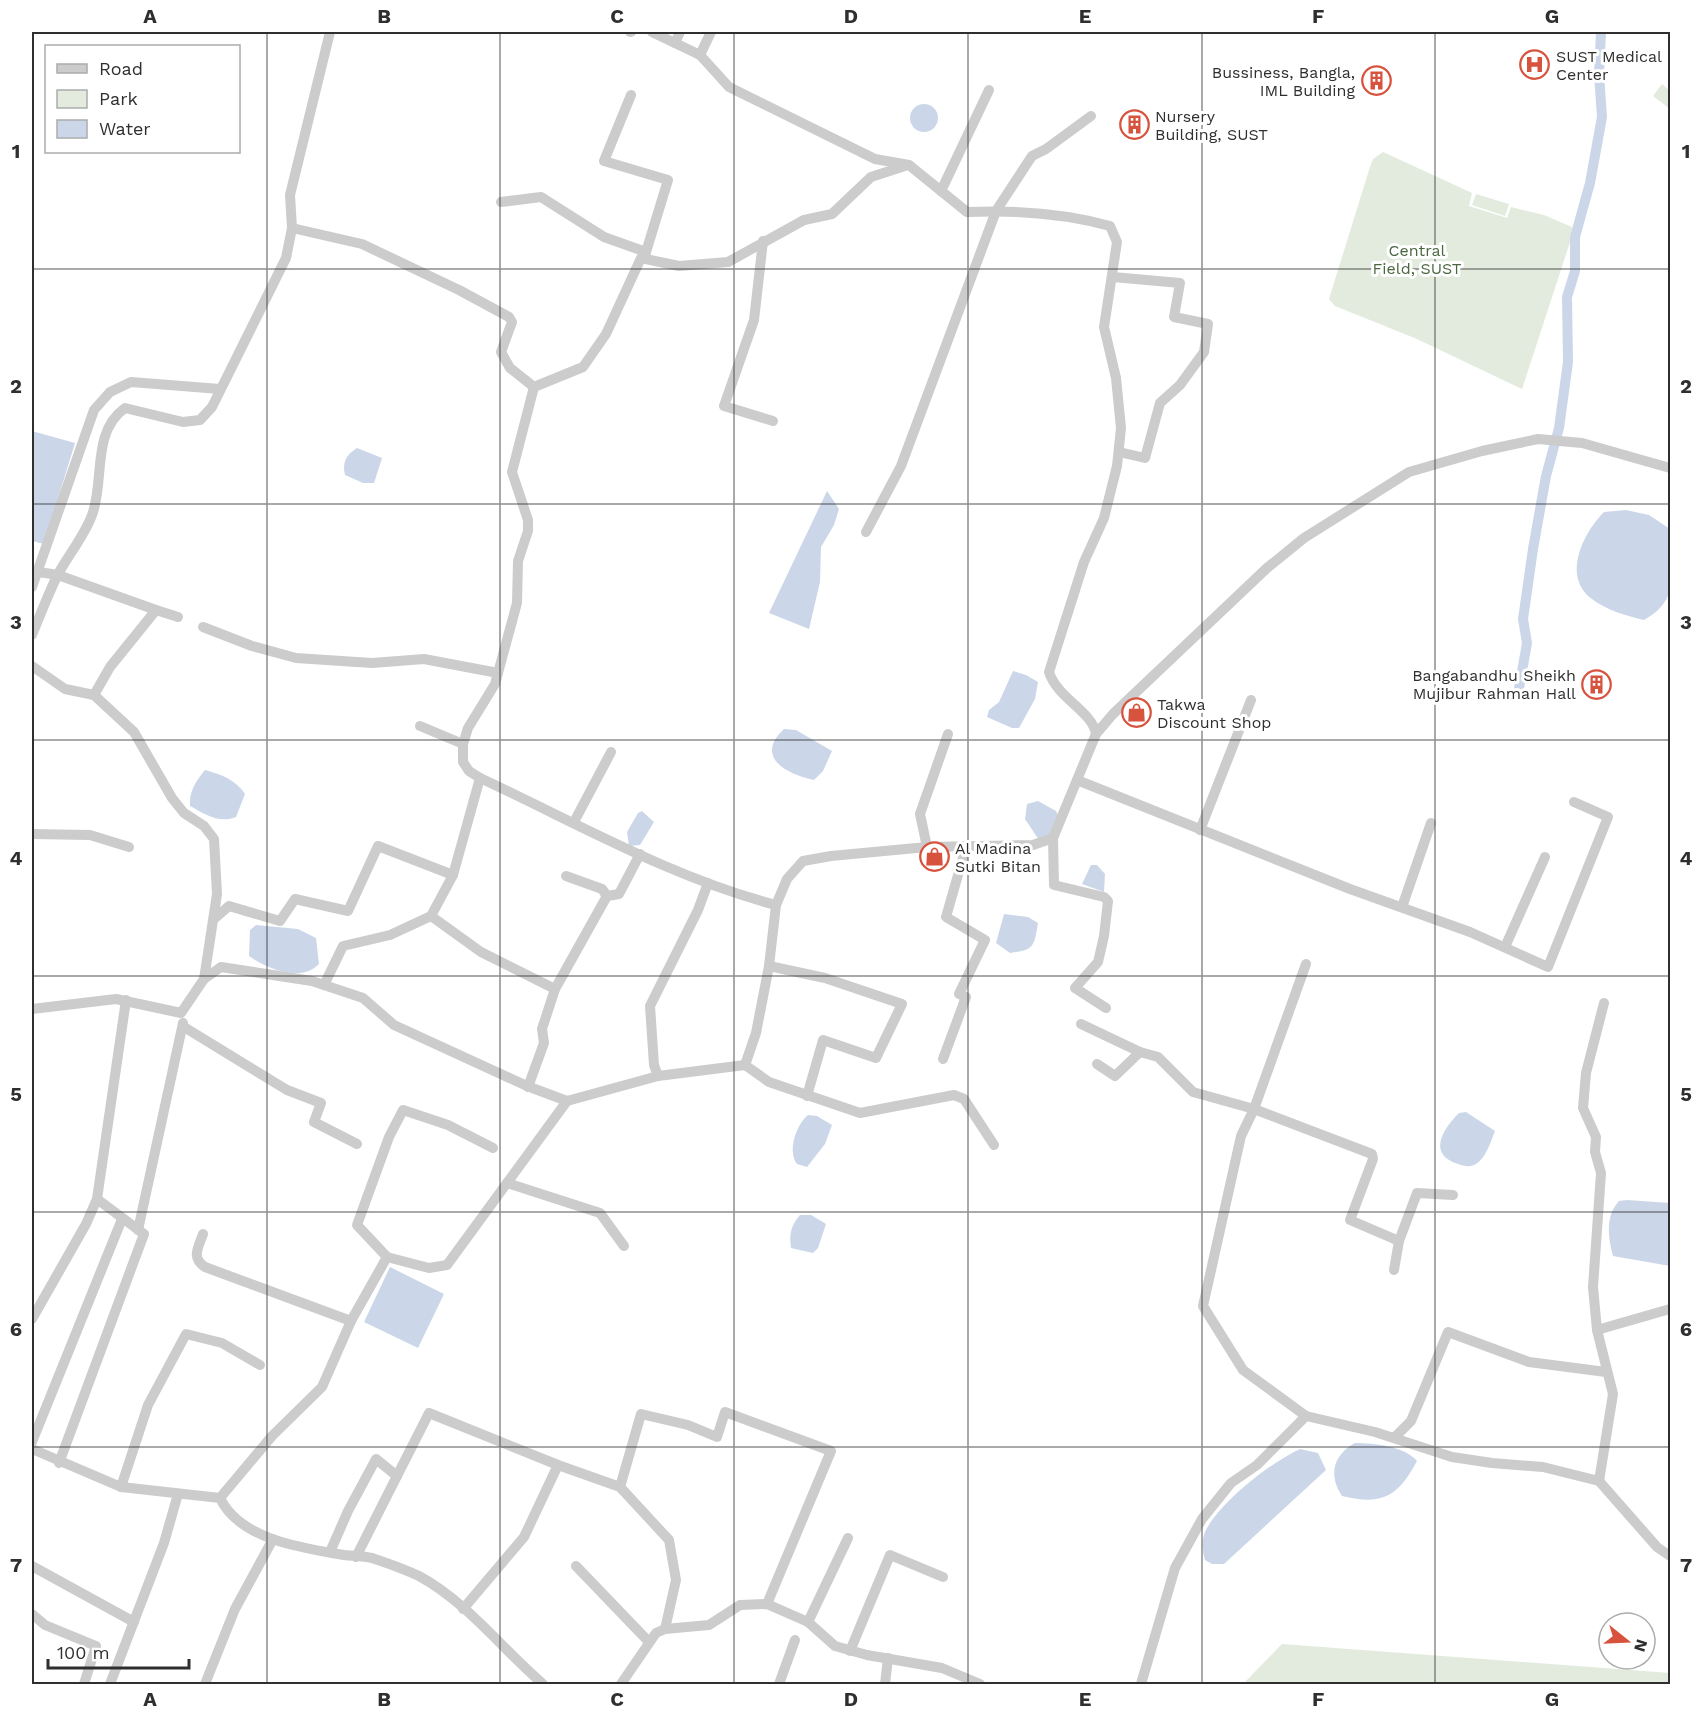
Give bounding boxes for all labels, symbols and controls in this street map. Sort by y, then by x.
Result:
text: A [143,4,157,28]
text: B [377,4,391,28]
text: C [610,4,624,28]
text: D [844,4,858,28]
text: E [1079,4,1091,28]
text: F [1312,4,1324,28]
text: G [1545,4,1559,28]
legend [45,45,240,153]
place label: SUST Medical Center [1556,47,1662,84]
hospital icon: SUST Medical Center [1519,49,1551,81]
text: Road [99,58,143,79]
place label: Bussiness, Bangla, IML Building [1212,63,1355,100]
building icon: Bussiness, Bangla, IML Building [1360,65,1392,97]
text: Park [99,88,138,109]
place label: Nursery Building, SUST [1155,107,1268,144]
building icon: Nursery Building, SUST [1118,109,1150,141]
text: Water [99,118,151,139]
text: 1 [12,139,20,163]
text: 1 [1682,139,1690,163]
park label: Central Field, SUST [1373,241,1462,278]
text: 2 [10,374,22,398]
text: 2 [1680,374,1692,398]
text: 3 [10,610,22,634]
text: 3 [1680,610,1692,634]
place label: Bangabandhu Sheikh Mujibur Rahman Hall [1412,666,1576,703]
building icon: Bangabandhu Sheikh Mujibur Rahman Hall [1581,668,1613,700]
place label: Takwa Discount Shop [1157,695,1271,732]
shop icon: Takwa Discount Shop [1120,697,1152,729]
place label: Al Madina Sutki Bitan [955,839,1041,876]
shop icon: Al Madina Sutki Bitan [918,841,950,873]
text: 4 [10,846,23,870]
text: 4 [1680,846,1693,870]
text: 5 [10,1082,22,1106]
text: 5 [1680,1082,1692,1106]
text: 6 [10,1317,22,1341]
text: 6 [1680,1317,1692,1341]
text: 7 [10,1553,22,1577]
text: 7 [1680,1553,1692,1577]
north arrow [1597,1611,1657,1671]
scale bar [48,1632,189,1670]
text: N [1630,1637,1652,1654]
text: 100 m [57,1642,110,1663]
text: A [143,1687,157,1711]
text: B [377,1687,391,1711]
text: C [610,1687,624,1711]
text: D [844,1687,858,1711]
text: E [1079,1687,1091,1711]
text: F [1312,1687,1324,1711]
text: G [1545,1687,1559,1711]

